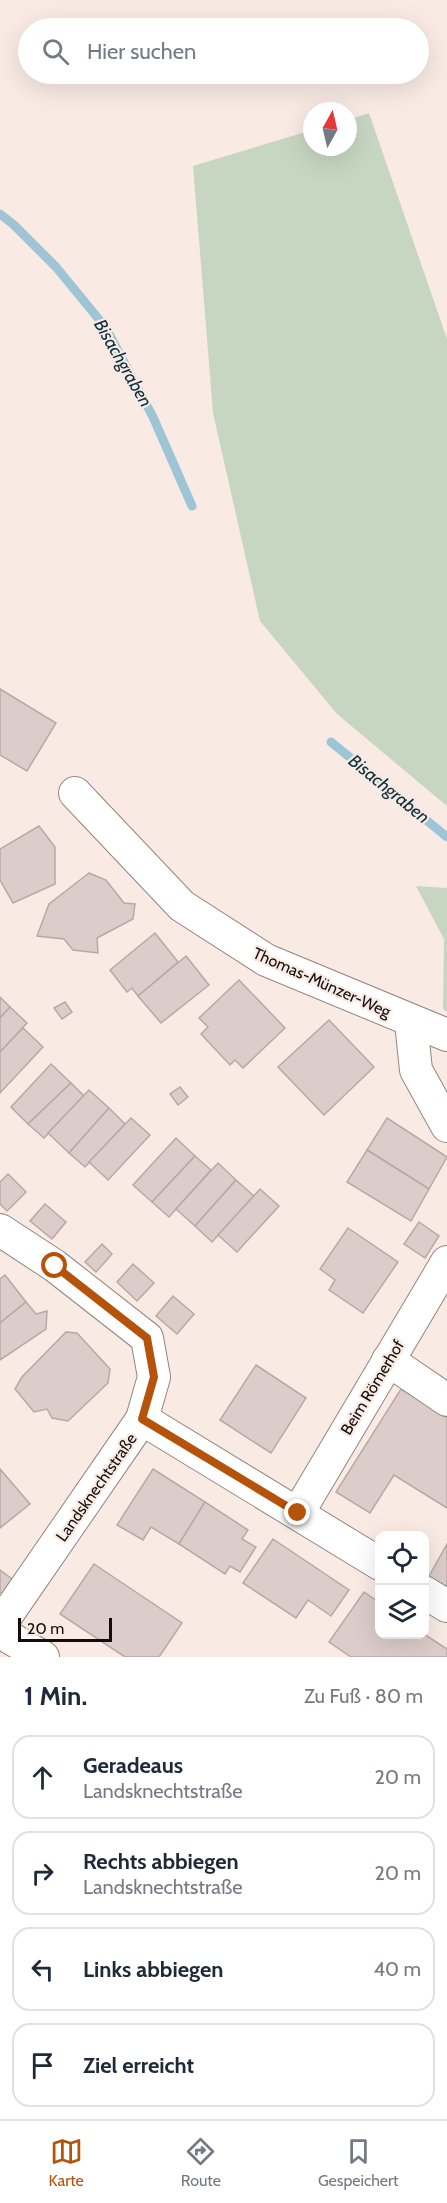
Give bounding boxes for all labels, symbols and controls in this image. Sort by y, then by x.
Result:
search box [18,18,429,84]
icon: search [39,35,72,68]
text: Hier suchen [87,38,196,65]
north arrow [303,102,357,156]
water label: Bisachgraben [89,315,157,411]
water label: Bisachgraben [344,750,434,828]
street label: Thomas-Münzer-Weg [250,944,395,1022]
route start [41,1252,67,1278]
street label: Beim Römerhof [337,1336,408,1438]
street label: Landsknechtstraße [52,1430,141,1545]
route end [284,1499,310,1525]
map controls [375,1531,429,1639]
button: locate [375,1531,429,1585]
button: layers [375,1585,429,1639]
scale bar [18,1615,112,1642]
text: 20 m [27,1619,64,1638]
text: 1 Min. [24,1680,87,1712]
text: Zu Fuß · 80 m [304,1684,423,1708]
text: Geradeaus [83,1752,183,1779]
icon: ahead [26,1761,59,1794]
text: 20 m [375,1765,421,1789]
text: Landsknechtstraße [83,1779,243,1803]
text: Rechts abbiegen [83,1848,239,1875]
icon: right [26,1857,59,1890]
text: 20 m [375,1861,421,1885]
text: Landsknechtstraße [83,1875,243,1899]
icon: left [26,1953,59,1986]
text: Links abbiegen [83,1956,223,1983]
text: 40 m [373,1957,421,1981]
icon: arrive [26,2049,59,2082]
text: Ziel erreicht [83,2052,194,2079]
tab: Karte [49,2135,84,2190]
tab: Route [181,2135,221,2190]
tab: Gespeichert [318,2135,398,2190]

